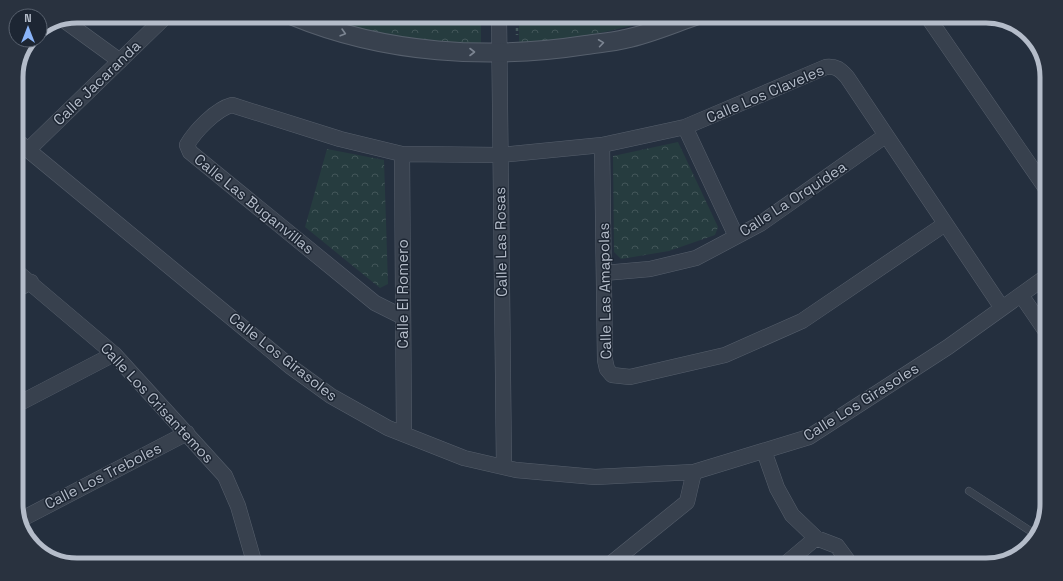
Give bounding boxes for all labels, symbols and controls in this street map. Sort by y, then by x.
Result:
north arrow [8,8,48,48]
text: N [24,11,32,25]
one-way arrow [340,28,347,37]
street label: Calle Jacaranda [49,36,145,129]
one-way arrow [598,39,604,48]
one-way arrow [469,48,475,56]
street label: Calle Los Claveles [703,60,827,127]
street label: Calle Las Buganvillas [191,149,318,258]
street label: Calle La Orquidea [736,157,850,240]
street label: Calle Las Rosas [490,187,511,297]
street label: Calle Las Amapolas [594,222,615,360]
street label: Calle El Romero [393,239,412,349]
street label: Calle Los Girasoles [225,308,342,405]
street label: Calle Los Crisantemos [97,339,218,467]
street label: Calle Los Girasoles [799,358,922,445]
street label: Calle Los Treboles [41,438,164,513]

